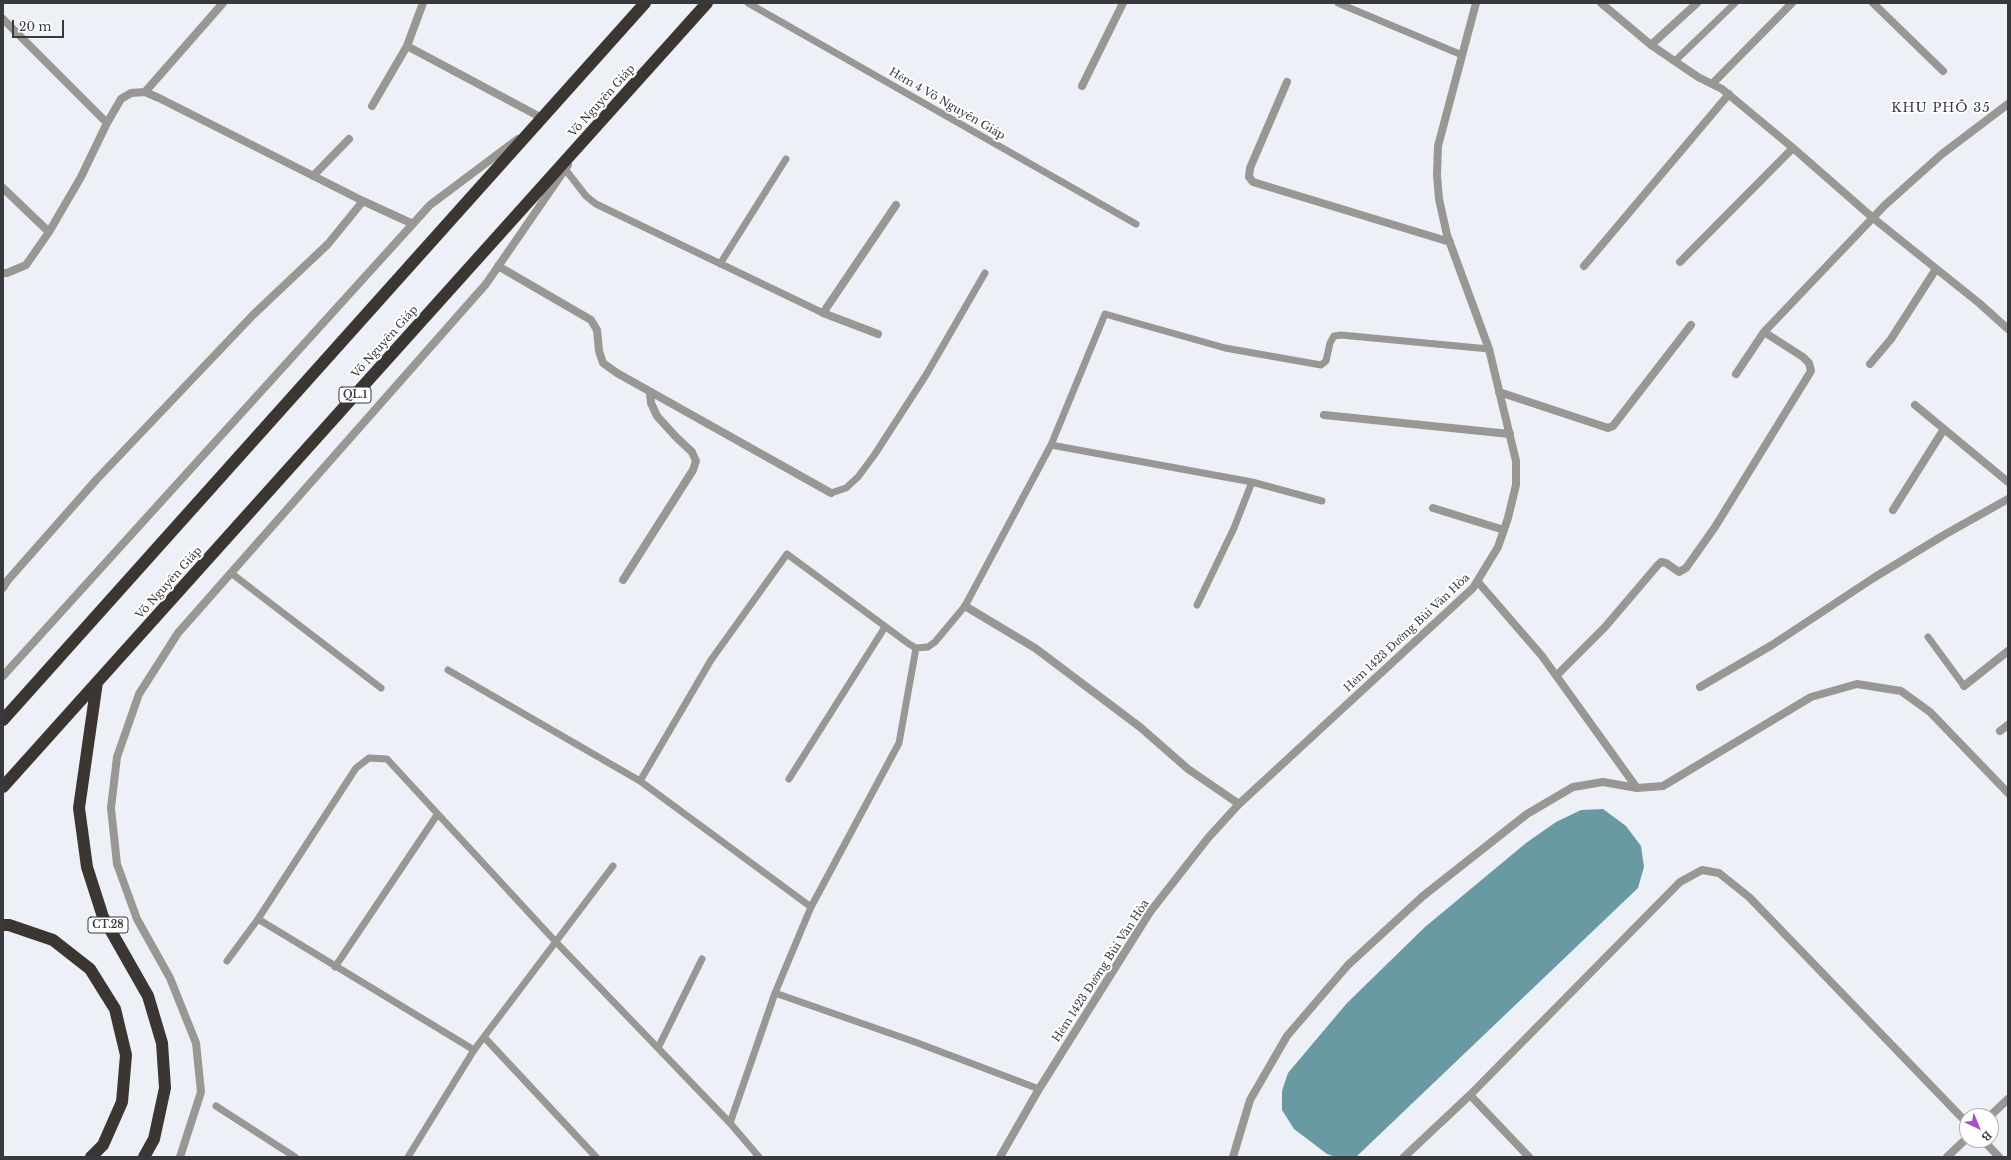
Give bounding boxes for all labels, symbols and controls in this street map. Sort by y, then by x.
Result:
scale bar [14,12,66,38]
text: 20 m [19,19,51,34]
street label: Võ Nguyên Giáp [566,62,638,140]
street label: Hẻm 4 Võ Nguyên Giáp [887,65,1007,143]
district label: KHU PHỐ 35 [1891,100,1991,116]
street label: Võ Nguyên Giáp [349,303,421,381]
road number: QL.1 [339,387,371,403]
street label: Võ Nguyên Giáp [133,544,205,622]
street label: Hẻm 1423 Đường Bùi Văn Hòa [1341,571,1473,695]
street label: Hẻm 1423 Đường Bùi Văn Hòa [1050,897,1152,1045]
road number: CT.28 [88,917,128,933]
north arrow [1959,1108,1999,1148]
text: B [1979,1128,1995,1144]

